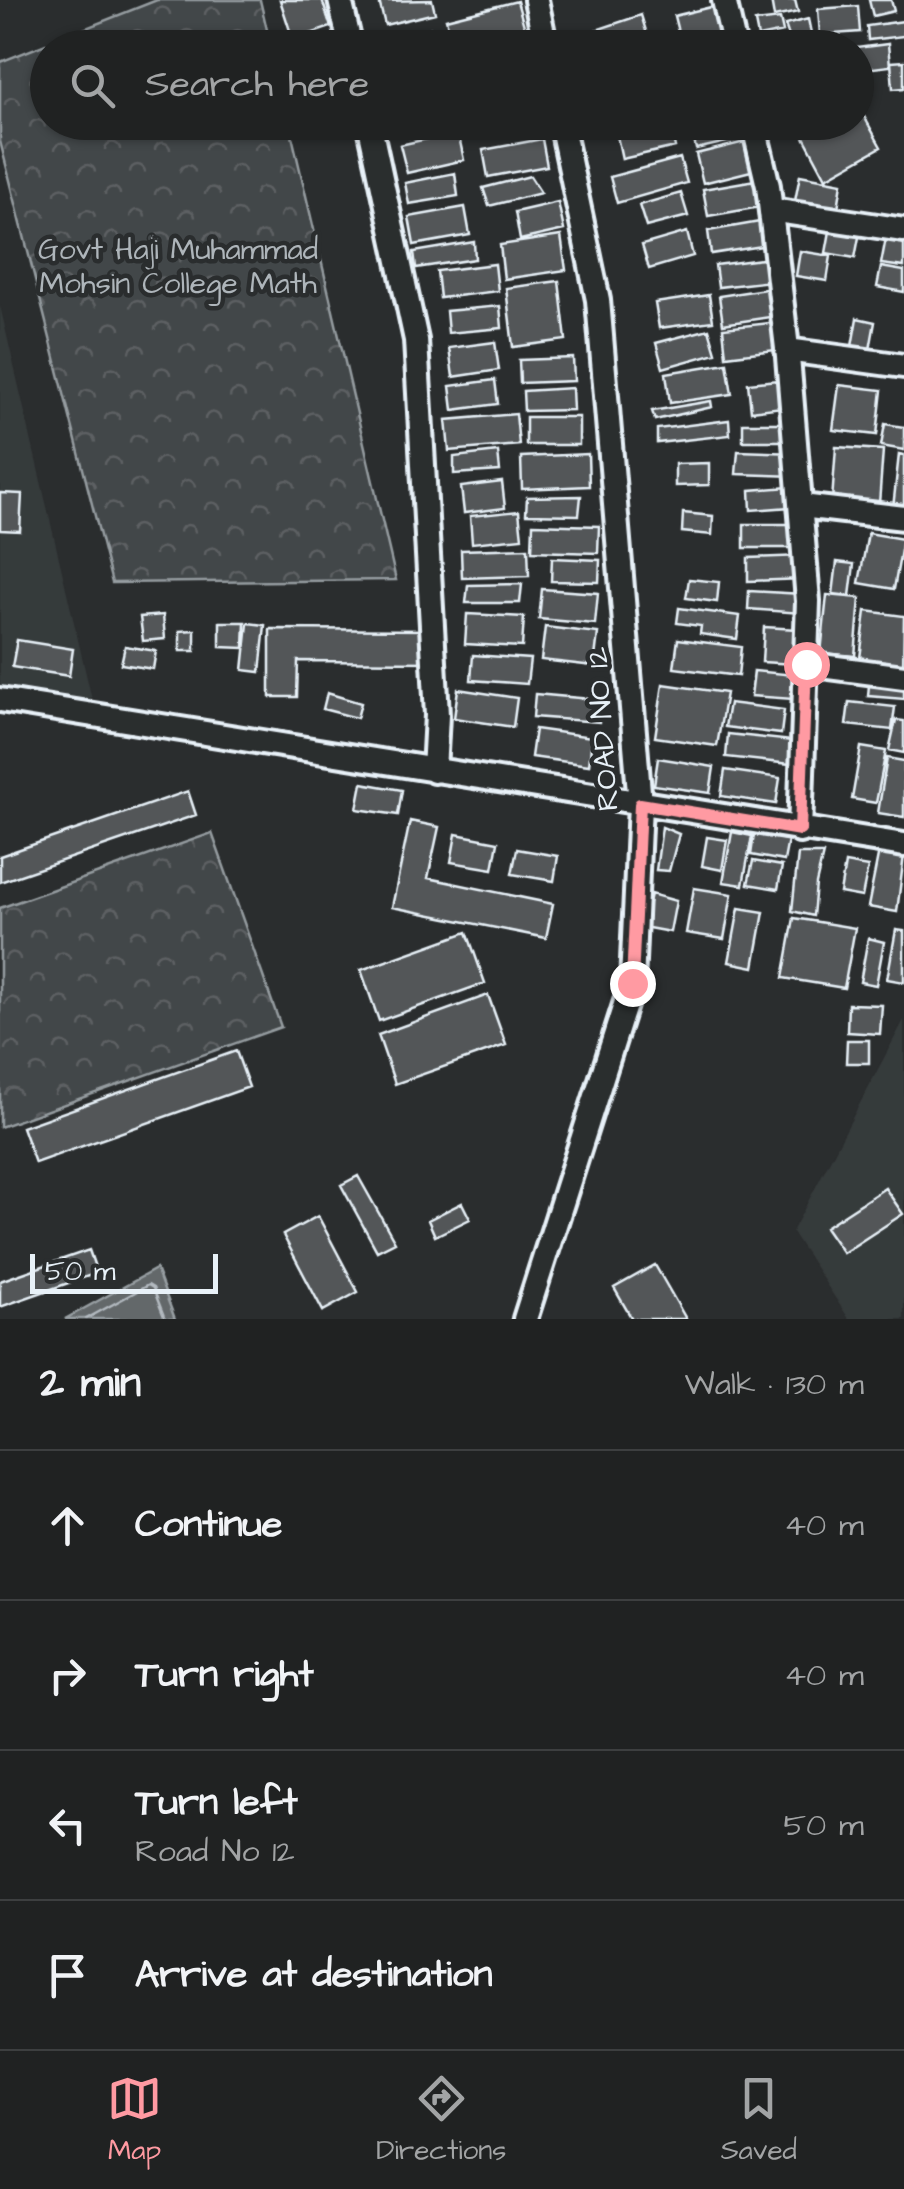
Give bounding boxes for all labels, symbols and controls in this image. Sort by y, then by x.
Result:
search box [30,30,874,140]
icon: search [65,58,120,113]
text: Search here [145,59,369,111]
park label: Govt Haji Muhammad Mohsin College Math [38,229,318,306]
route start [784,642,830,688]
street label: ROAD NO 12 [576,646,630,812]
route end [610,961,656,1007]
scale bar [30,1249,218,1294]
text: 50 m [45,1252,116,1291]
text: 2 min [40,1355,141,1413]
text: Walk · 130 m [685,1362,864,1407]
icon: ahead [40,1498,95,1553]
text: Continue [135,1499,282,1551]
text: 40 m [784,1503,864,1548]
icon: right [40,1648,95,1703]
text: Turn right [135,1649,314,1701]
text: 40 m [784,1653,864,1698]
text: Turn left [135,1777,298,1829]
icon: left [40,1798,95,1853]
text: 50 m [783,1803,864,1848]
text: Road No 12 [135,1829,295,1874]
icon: arrive [40,1948,95,2003]
text: Arrive at destination [135,1949,492,2001]
tab: Map [107,2071,162,2170]
tab: Directions [376,2071,506,2170]
tab: Saved [721,2071,797,2170]

